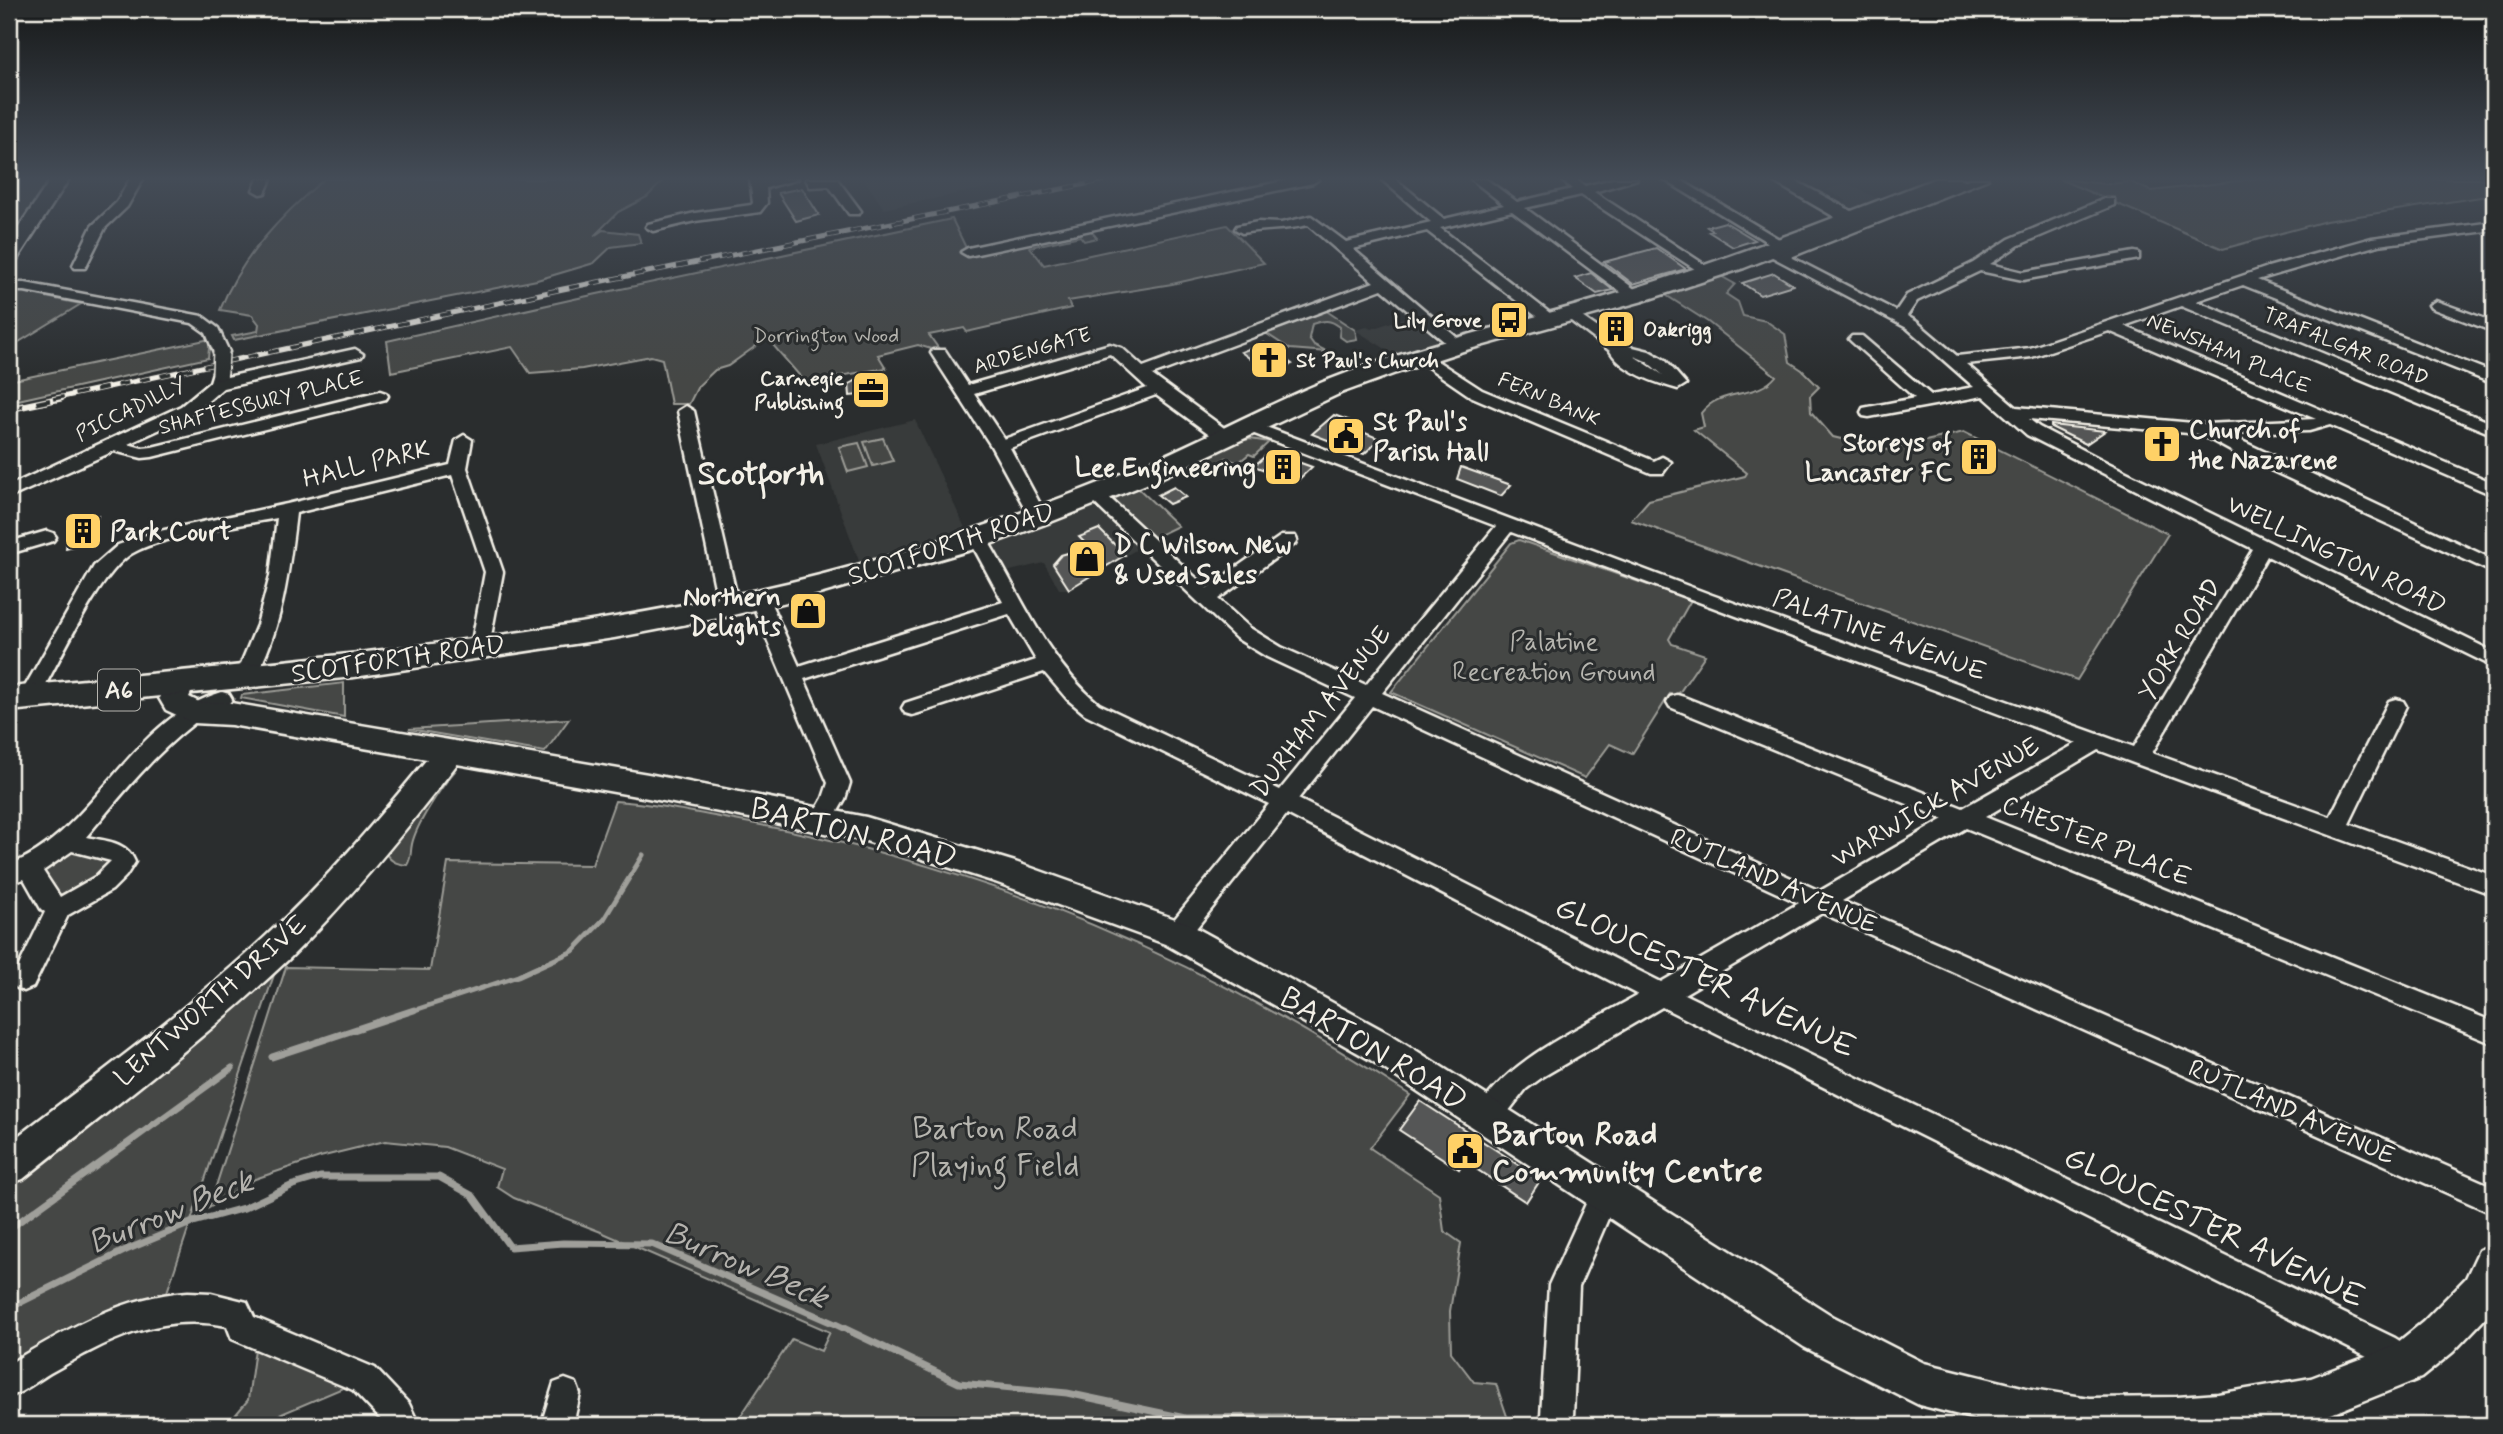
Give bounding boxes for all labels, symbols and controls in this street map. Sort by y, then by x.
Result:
bus stop icon: Lily Grove [1488,299,1530,341]
street label: TRAFALGAR ROAD [2259,301,2433,393]
place label: Lily Grove [1394,307,1483,335]
street label: NEWSHAM PLACE [2142,307,2315,401]
building icon: Oakrigg [1595,308,1637,350]
place label: Oakrigg [1643,316,1712,346]
street label: ARDENGATE [970,321,1094,381]
park label: Dorrington Wood [753,322,899,352]
church icon: St Paul's Church [1248,339,1290,381]
place label: St Paul's Church [1296,347,1439,375]
street label: SHAFTESBURY PLACE [156,364,367,442]
place label: Carnegie Publishing [754,365,845,419]
street label: FERN BANK [1493,366,1604,434]
office icon: Carnegie Publishing [850,369,892,411]
street label: PICCADILLY [71,371,192,449]
place label: St Paul's Parish Hall [1373,406,1489,470]
place label: Church of the Nazarene [2188,414,2338,478]
public building icon: St Paul's Parish Hall [1325,415,1367,457]
church icon: Church of the Nazarene [2141,423,2183,465]
place label: Storeys of Lancaster FC [1805,427,1952,491]
street label: HALL PARK [299,433,434,497]
building icon: Storeys of Lancaster FC [1958,436,2000,478]
building icon: Lee Engineering [1262,446,1304,488]
place label: Lee Engineering [1075,452,1256,489]
district label: Scotforth [697,453,825,500]
street label: WELLINGTON ROAD [2221,488,2452,624]
street label: SCOTFORTH ROAD [844,495,1059,594]
building icon: Park Court [62,510,104,552]
place label: Park Court [110,516,231,550]
place label: D C Wilson New & Used Sales [1114,529,1291,593]
shop icon: D C Wilson New & Used Sales [1066,538,1108,580]
street label: YORK ROAD [2131,572,2231,708]
place label: Northern Delights [683,581,782,646]
street label: PALATINE AVENUE [1768,581,1991,690]
shop icon: Northern Delights [787,590,829,632]
street label: DURHAM AVENUE [1244,619,1400,805]
park label: Palatine Recreation Ground [1452,626,1656,690]
street label: SCOTFORTH ROAD [289,628,507,692]
road number: A6 [98,670,140,710]
street label: WARWICK AVENUE [1826,729,2046,876]
street label: BARTON ROAD [746,788,961,880]
street label: CHESTER PLACE [1996,788,2196,895]
street label: RUTLAND AVENUE [1664,821,1882,943]
street label: GLOUCESTER AVENUE [1548,887,1863,1069]
street label: LENTWORTH DRIVE [108,908,315,1095]
street label: BARTON ROAD [1271,977,1474,1122]
street label: RUTLAND AVENUE [2182,1052,2400,1174]
park label: Barton Road Playing Field [911,1108,1079,1190]
place label: Barton Road Community Centre [1492,1114,1763,1193]
public building icon: Barton Road Community Centre [1444,1130,1486,1172]
street label: GLOUCESTER AVENUE [2057,1137,2372,1319]
water label: Burrow Beck [82,1159,262,1266]
water label: Burrow Beck [657,1211,837,1321]

